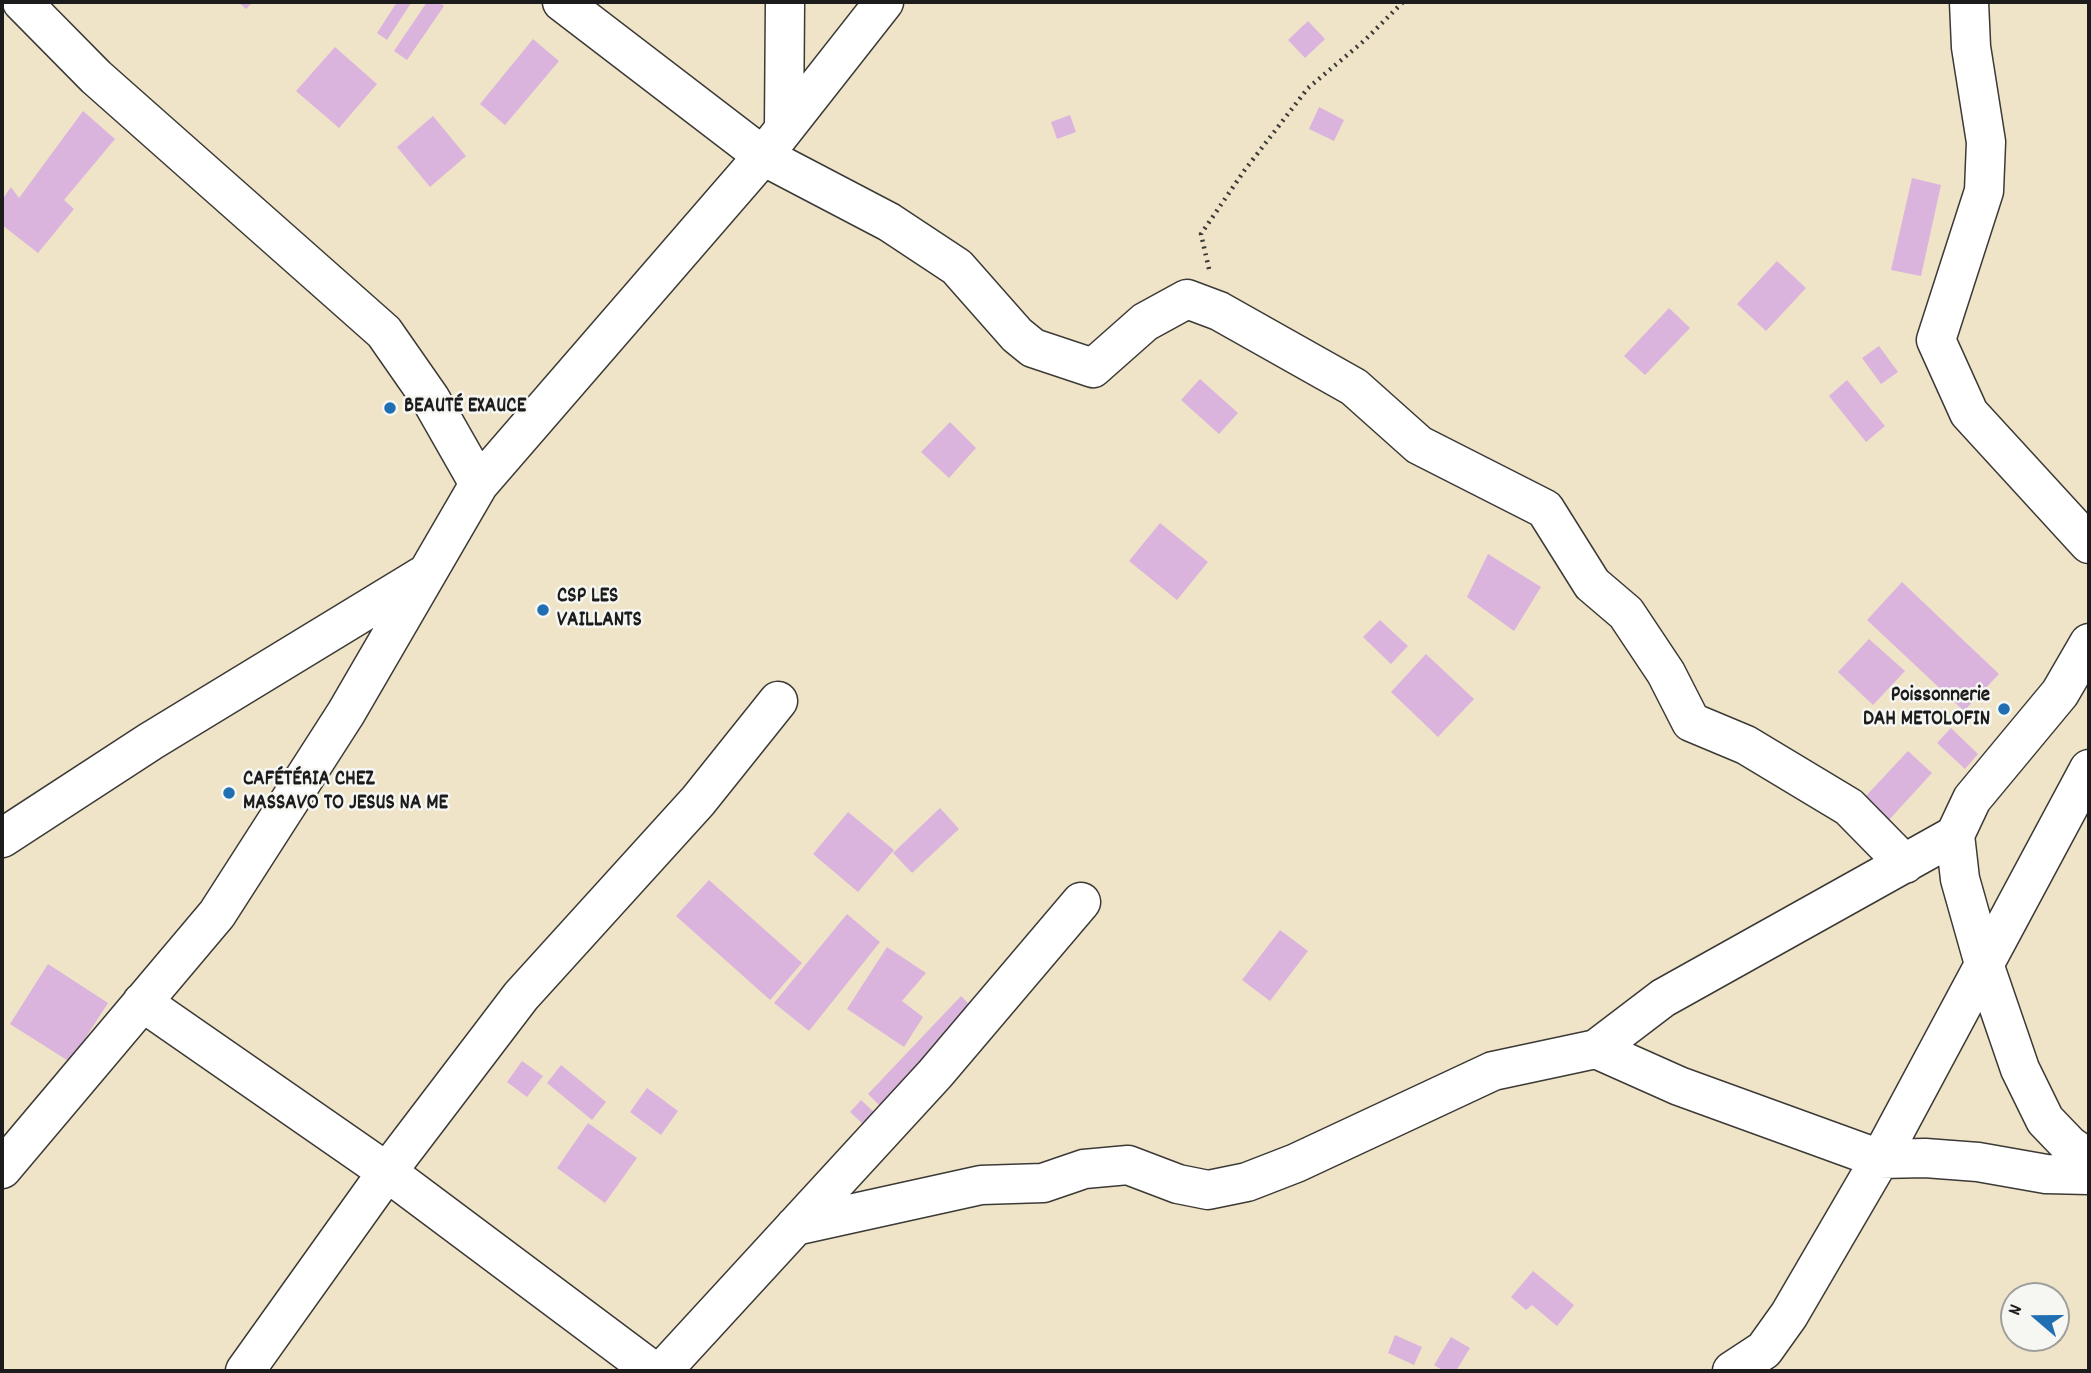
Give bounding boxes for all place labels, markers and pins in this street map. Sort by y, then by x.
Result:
place label: BEAUTÉ EXAUCE [404,395,526,421]
marker: BEAUTÉ EXAUCE [382,400,398,416]
place label: CSP LES VAILLANTS [557,585,642,635]
marker: CSP LES VAILLANTS [535,602,551,618]
place label: Poissonnerie DAH METOLOFIN [1863,684,1990,734]
marker: Poissonnerie DAH METOLOFIN [1996,701,2012,717]
place label: CAFÉTÉRIA CHEZ MASSAVO TO JESUS NA ME [243,768,448,818]
marker: CAFÉTÉRIA CHEZ MASSAVO TO JESUS NA ME [221,785,237,801]

